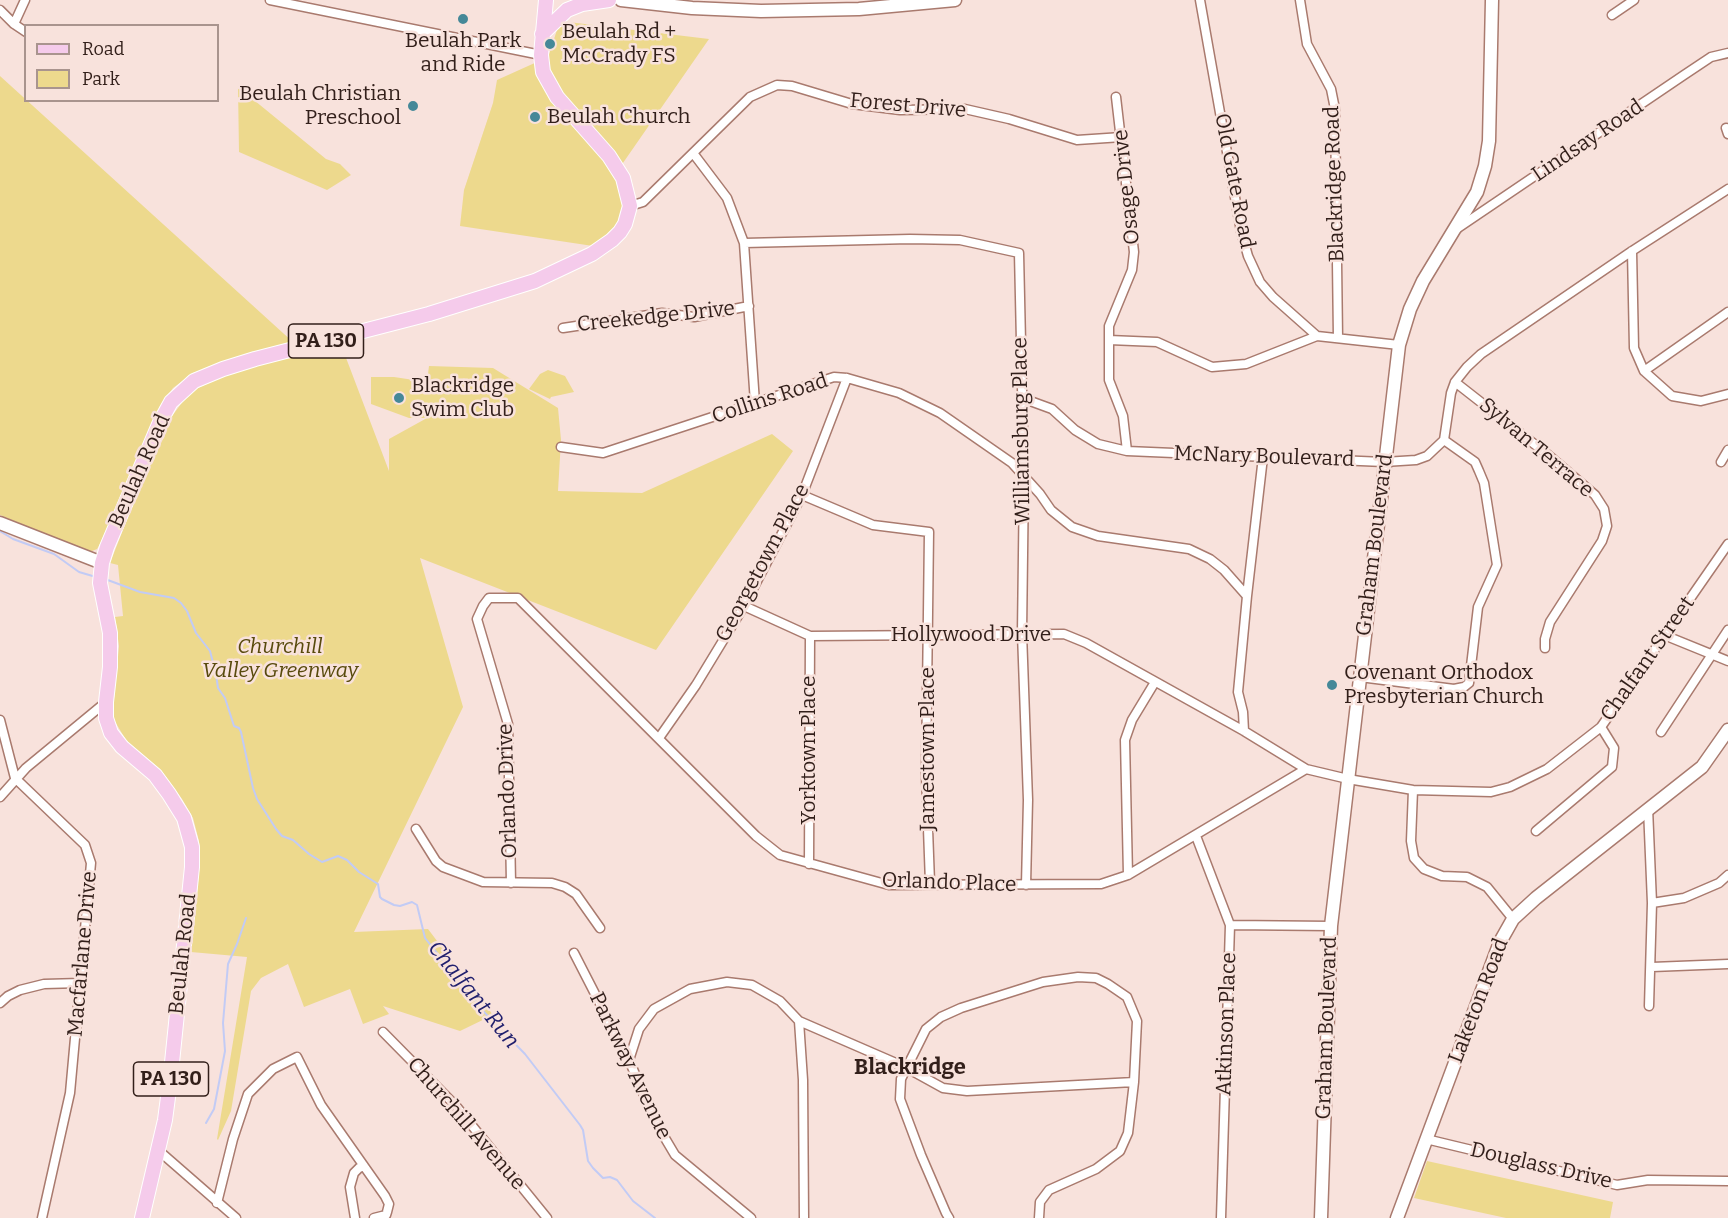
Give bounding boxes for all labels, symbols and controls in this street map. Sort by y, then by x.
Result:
marker: Beulah Park and Ride [456,12,470,26]
place label: Beulah Rd + McCrady FS [562,19,676,69]
legend [24,24,219,102]
place label: Beulah Park and Ride [405,28,521,78]
marker: Beulah Rd + McCrady FS [543,37,557,51]
text: Road [82,38,124,60]
text: Park [82,68,120,90]
place label: Beulah Christian Preschool [239,81,401,131]
street label: Forest Drive [849,88,967,124]
street label: Lindsay Road [1528,95,1648,187]
marker: Beulah Christian Preschool [406,99,420,113]
place label: Beulah Church [547,104,691,130]
street label: Blackridge Road [1320,105,1350,263]
marker: Beulah Church [528,110,542,124]
street label: Old Gate Road [1209,111,1259,251]
street label: Osage Drive [1108,128,1146,246]
street label: Creekedge Drive [576,296,736,338]
road number: PA 130 [288,324,364,358]
street label: Williamsburg Place [1008,337,1036,525]
street label: Collins Road [709,368,831,430]
place label: Blackridge Swim Club [411,373,514,423]
marker: Blackridge Swim Club [392,391,406,405]
street label: Sylvan Terrace [1474,393,1598,503]
street label: Beulah Road [104,410,176,532]
street label: McNary Boulevard [1173,441,1355,473]
street label: Graham Boulevard [1351,453,1399,637]
street label: Georgetown Place [711,480,815,646]
street label: Chalfant Street [1596,592,1700,726]
street label: Hollywood Drive [891,622,1051,648]
park label: Churchill Valley Greenway [202,634,358,684]
place label: Covenant Orthodox Presbyterian Church [1344,660,1544,710]
street label: Jamestown Place [915,667,941,831]
street label: Yorktown Place [796,676,822,824]
marker: Covenant Orthodox Presbyterian Church [1325,678,1339,692]
street label: Orlando Drive [493,723,523,859]
street label: Orlando Place [881,868,1017,898]
street label: Macfarlane Drive [63,870,103,1038]
street label: Beulah Road [164,892,202,1016]
street label: Laketon Road [1444,935,1514,1067]
water label: Chalfant Run [422,936,524,1054]
street label: Graham Boulevard [1311,936,1343,1120]
street label: Atkinson Place [1212,952,1242,1096]
street label: Parkway Avenue [584,988,676,1144]
street label: Churchill Avenue [401,1052,531,1196]
district label: Blackridge [854,1055,966,1081]
road number: PA 130 [134,1062,208,1096]
street label: Douglass Drive [1468,1137,1614,1195]

